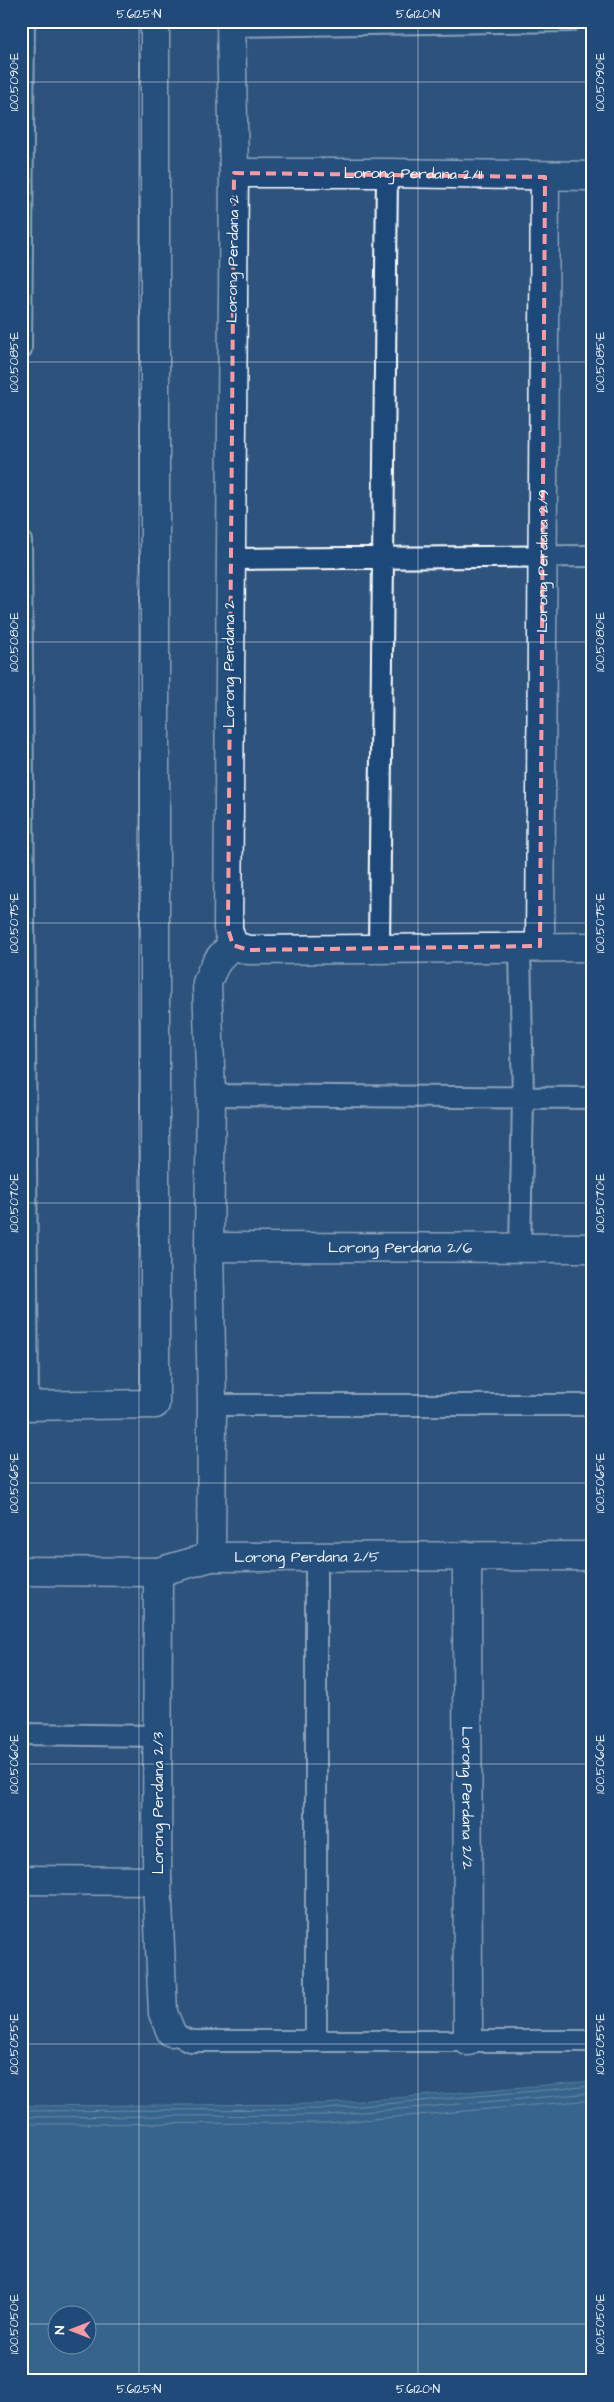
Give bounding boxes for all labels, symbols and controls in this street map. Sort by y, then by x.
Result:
text: 5.6125°N [117,6,162,23]
text: 5.6120°N [396,6,440,23]
text: 100.5090°E [6,53,23,111]
text: 100.5090°E [592,53,609,111]
street label: Lorong Perdana 2/11 [344,162,482,185]
street label: Lorong Perdana 2 [221,195,246,323]
text: 100.5085°E [6,332,23,392]
text: 100.5085°E [592,332,609,392]
street label: Lorong Perdana 2/9 [532,489,554,633]
street label: Lorong Perdana 2 [219,600,241,728]
text: 100.5080°E [6,612,23,672]
text: 100.5080°E [592,612,609,672]
text: 100.5075°E [6,893,23,953]
text: 100.5075°E [592,893,609,953]
text: 100.5070°E [6,1173,23,1233]
text: 100.5070°E [592,1173,609,1233]
street label: Lorong Perdana 2/6 [328,1237,473,1259]
text: 100.5065°E [6,1453,23,1513]
text: 100.5065°E [592,1453,609,1513]
street label: Lorong Perdana 2/5 [234,1546,380,1568]
street label: Lorong Perdana 2/2 [456,1726,478,1870]
street label: Lorong Perdana 2/3 [148,1732,170,1874]
text: 100.5060°E [6,1734,23,1794]
text: 100.5060°E [592,1734,609,1794]
text: 100.5055°E [6,2013,23,2075]
text: 100.5055°E [592,2013,609,2075]
text: 100.5050°E [6,2294,23,2354]
text: 100.5050°E [592,2294,609,2354]
north arrow [48,2304,98,2354]
text: N [50,2325,70,2334]
text: 5.6125°N [117,2381,162,2398]
text: 5.6120°N [396,2381,440,2398]

